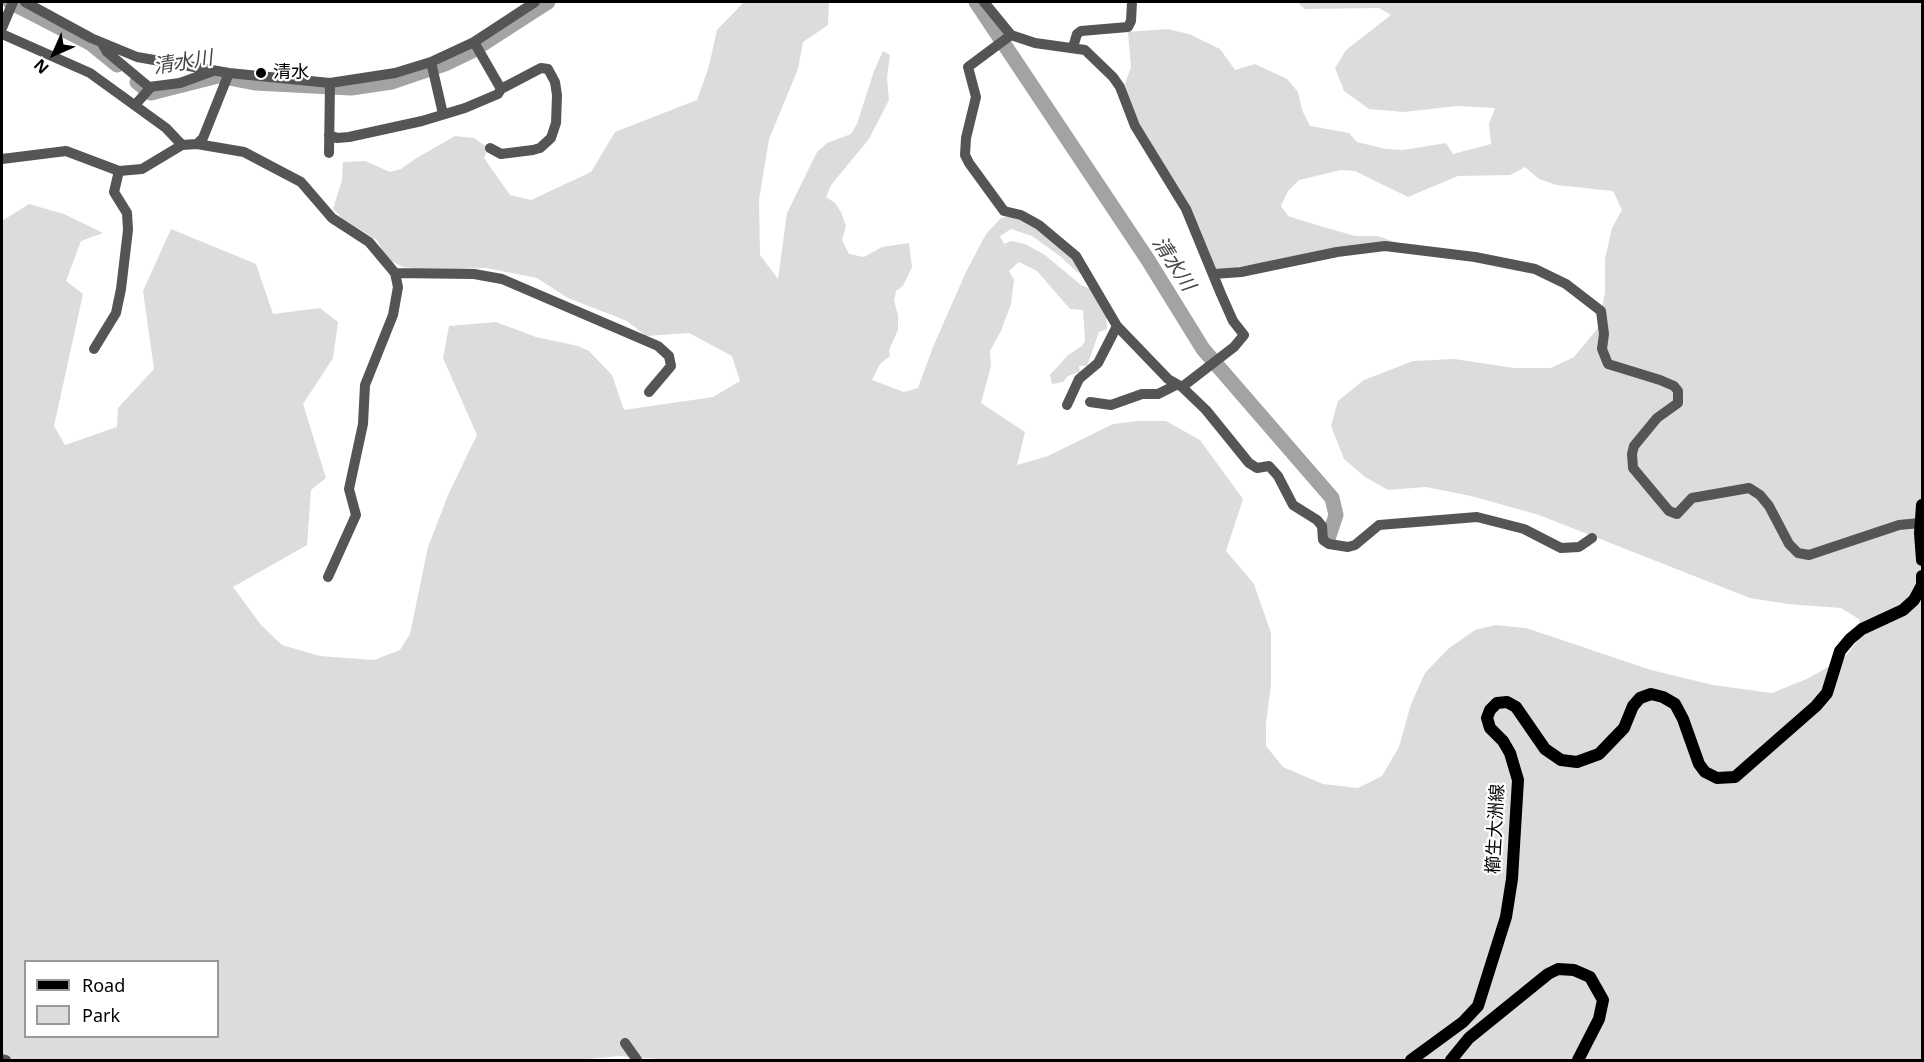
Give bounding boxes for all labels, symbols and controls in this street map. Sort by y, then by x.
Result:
north arrow [24,24,84,84]
water label: 清水川 [151,46,215,80]
text: N [29,54,54,79]
place label: 清水 [273,62,309,84]
marker: 清水 [254,66,268,80]
water label: 清水川 [1147,232,1199,296]
street label: 櫛生大洲線 [1483,783,1509,875]
legend [24,960,219,1038]
text: Road [82,973,125,997]
text: Park [82,1003,120,1027]

